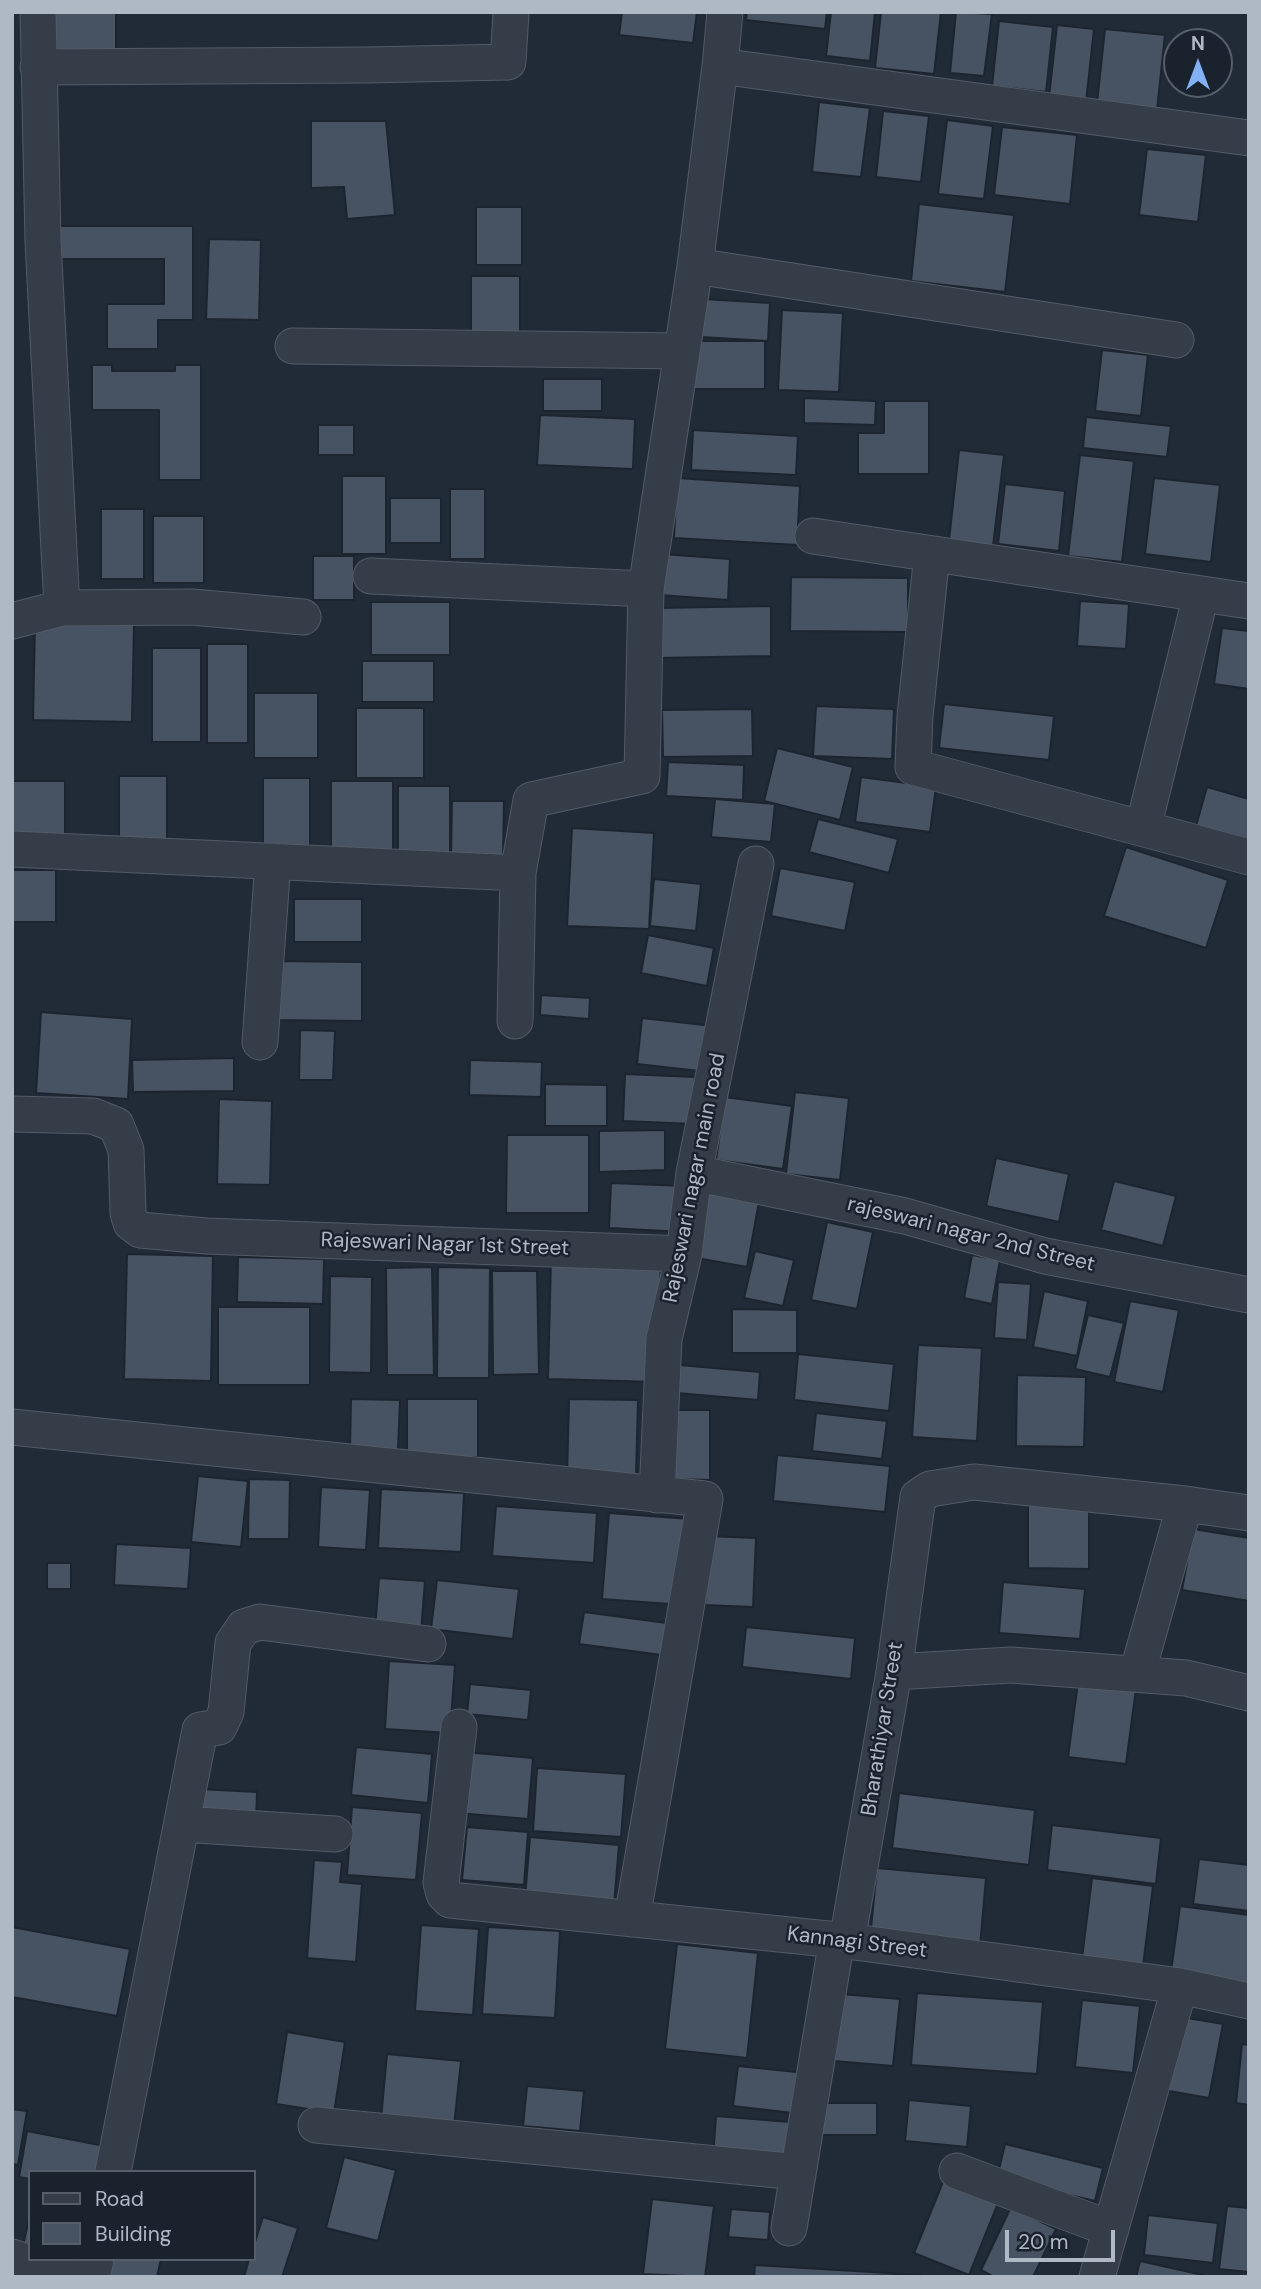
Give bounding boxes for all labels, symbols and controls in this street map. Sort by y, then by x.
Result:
north arrow [1163,28,1233,98]
text: N [1191,31,1205,56]
street label: Rajeswari nagar main road [658,1051,732,1305]
street label: rajeswari nagar 2nd Street [845,1192,1097,1278]
street label: Rajeswari Nagar 1st Street [320,1228,570,1262]
street label: Bharathiyar Street [857,1640,909,1818]
street label: Kannagi Street [786,1922,928,1964]
legend [28,2170,256,2261]
text: Road [95,2185,144,2213]
scale bar [1009,2216,1119,2260]
text: Building [95,2220,171,2248]
text: 20 m [1018,2228,1069,2256]

